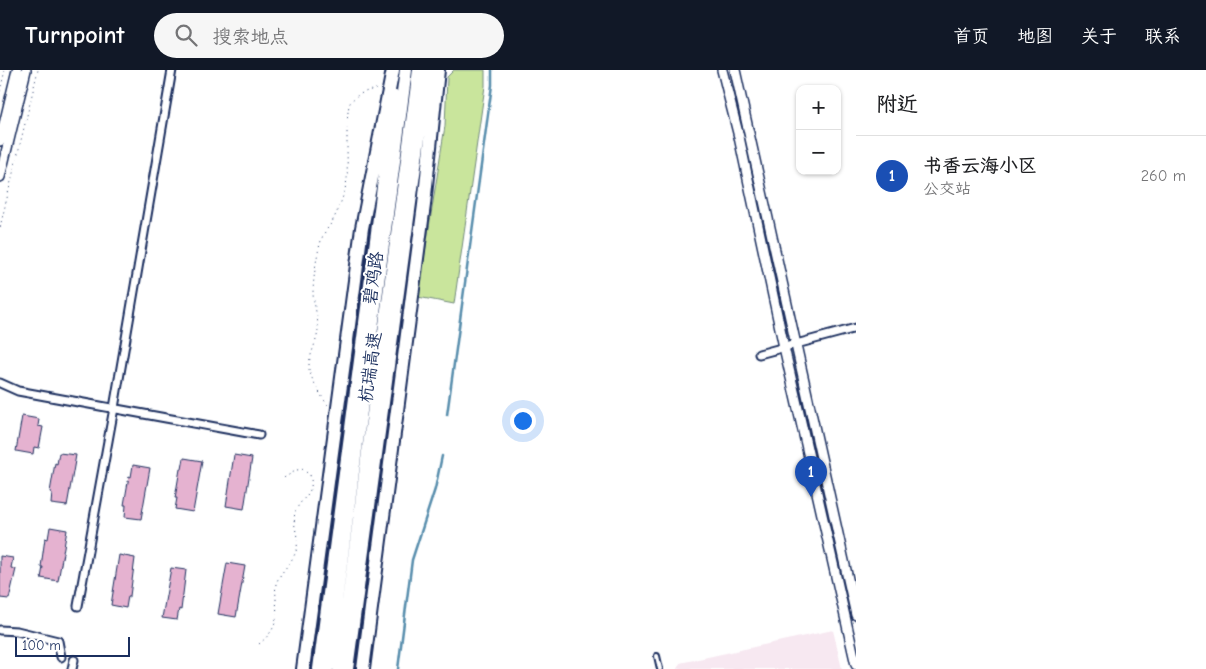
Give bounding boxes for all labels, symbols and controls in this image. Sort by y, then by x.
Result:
search box [154,13,504,58]
text: Turnpoint [25,21,124,49]
icon: search [172,21,200,49]
text: 搜索地点 [212,26,288,48]
text: 首页 [953,26,989,47]
text: 地图 [1017,26,1053,47]
text: 关于 [1081,26,1117,47]
text: 联系 [1145,26,1181,47]
map controls [796,85,841,175]
button: + [796,85,841,130]
text: 附近 [876,92,918,116]
button: − [796,130,841,175]
text: 书香云海小区 [923,155,1037,177]
text: 1 [889,167,895,185]
text: 260 m [1141,167,1186,185]
text: 公交站 [923,180,971,198]
street label: 碧鸡路 [359,250,388,306]
street label: 杭瑞高速 [355,330,386,404]
your location [510,408,536,434]
pin: 1 [795,456,827,497]
scale bar [15,634,130,657]
text: 100 m [22,637,61,654]

